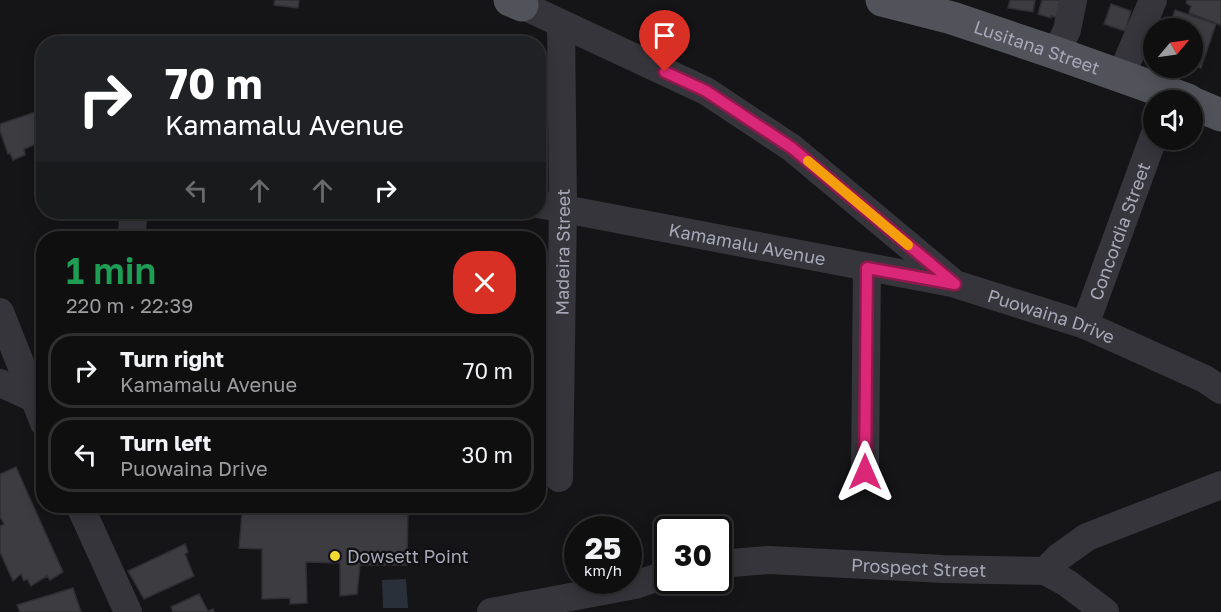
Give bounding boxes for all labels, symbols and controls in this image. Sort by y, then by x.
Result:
pin [639,10,690,72]
street label: Lusitana Street [971,15,1103,79]
north arrow [1143,18,1203,78]
map controls [1143,18,1203,150]
icon: arrive [648,19,681,52]
text: 70 m [165,58,262,108]
icon: right [66,60,144,138]
button: sound [1143,90,1203,150]
text: Kamamalu Avenue [165,109,404,141]
street label: Concordia Street [1084,159,1155,303]
icon: left [180,174,213,207]
icon: ahead [243,174,276,207]
icon: ahead [306,174,339,207]
icon: right [369,174,402,207]
street label: Madeira Street [550,188,574,316]
street label: Kamamalu Avenue [667,218,828,270]
text: 1 min [66,249,156,292]
button: close [453,251,516,314]
street label: Puowaina Drive [985,284,1118,348]
text: 220 m · 22:39 [66,293,193,317]
text: Turn right [120,345,224,372]
icon: right [69,354,102,387]
text: 70 m [463,357,513,384]
text: Kamamalu Avenue [120,372,297,396]
text: Turn left [120,429,211,456]
icon: left [69,438,102,471]
position arrow [833,440,897,504]
text: 30 m [462,441,513,468]
text: Puowaina Drive [120,456,268,480]
speed limit sign: 30 [654,516,732,594]
text: 25 [585,530,621,566]
place label: Dowsett Point [347,545,469,567]
marker: Dowsett Point [328,549,342,563]
street label: Prospect Street [850,553,987,581]
text: km/h [584,561,622,579]

